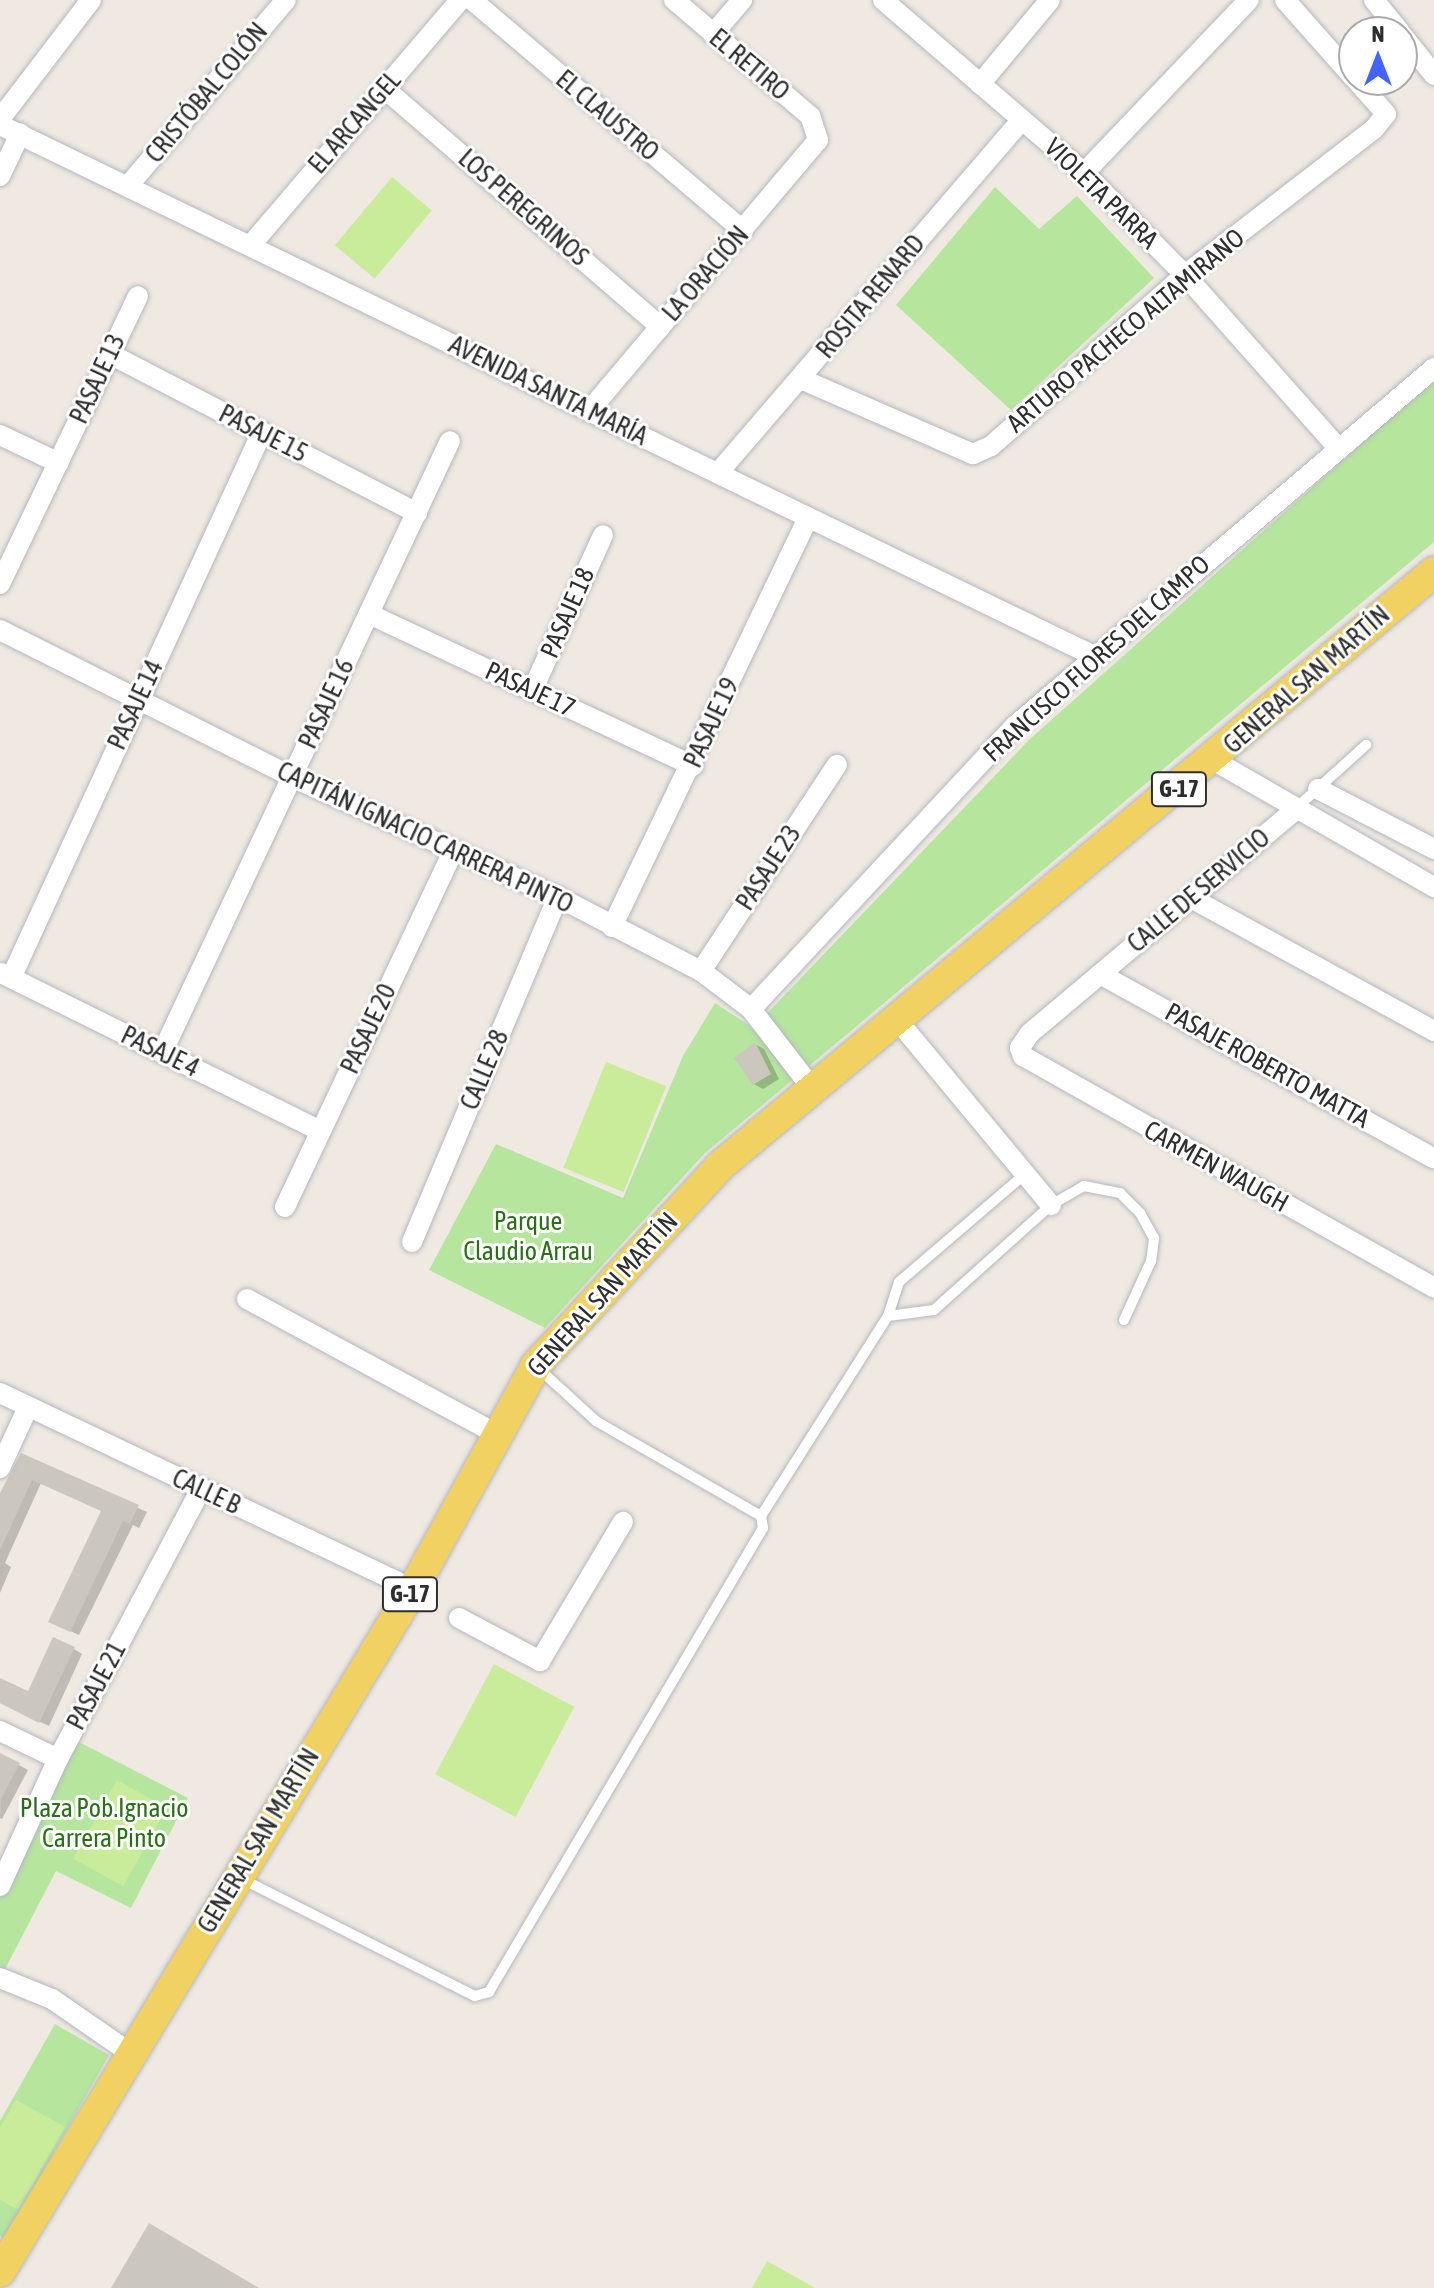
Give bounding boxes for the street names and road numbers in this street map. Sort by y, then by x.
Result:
street label: CRISTÓBAL COLÓN [139,17,275,169]
street label: EL RETIRO [703,23,795,107]
street label: EL CLAUSTRO [549,64,665,168]
street label: EL ARCANGEL [302,66,408,180]
street label: VIOLETA PARRA [1038,132,1164,256]
street label: LOS PEREGRINOS [452,143,594,273]
street label: LA ORACIÓN [656,220,756,328]
street label: ARTURO PACHECO ALTAMIRANO [1001,223,1251,439]
street label: ROSITA RENARD [810,229,932,365]
street label: PASAJE 13 [64,329,132,429]
street label: AVENIDA SANTA MARÍA [444,329,652,453]
street label: PASAJE 15 [213,398,313,470]
street label: FRANCISCO FLORES DEL CAMPO [977,549,1217,769]
street label: PASAJE 18 [534,563,602,663]
street label: GENERAL SAN MARTÍN [1218,599,1396,761]
street label: PASAJE 16 [293,654,361,754]
street label: PASAJE 14 [102,655,170,755]
street label: PASAJE 17 [480,656,580,724]
street label: PASAJE 19 [678,673,746,773]
street label: CAPITÁN IGNACIO CARRERA PINTO [272,756,578,920]
road number: G-17 [1149,769,1209,809]
street label: PASAJE 23 [730,819,808,917]
street label: CALLE DE SERVICIO [1122,822,1276,960]
street label: PASAJE 20 [335,979,403,1079]
street label: PASAJE ROBERTO MATTA [1159,997,1375,1135]
street label: PASAJE 4 [116,1020,204,1084]
street label: CALLE 28 [454,1025,516,1115]
street label: CARMEN WAUGH [1138,1115,1294,1219]
street label: GENERAL SAN MARTÍN [521,1207,685,1383]
street label: CALLE B [167,1463,245,1521]
road number: G-17 [380,1574,440,1614]
street label: PASAJE 21 [61,1637,133,1735]
street label: GENERAL SAN MARTÍN [192,1743,326,1939]

